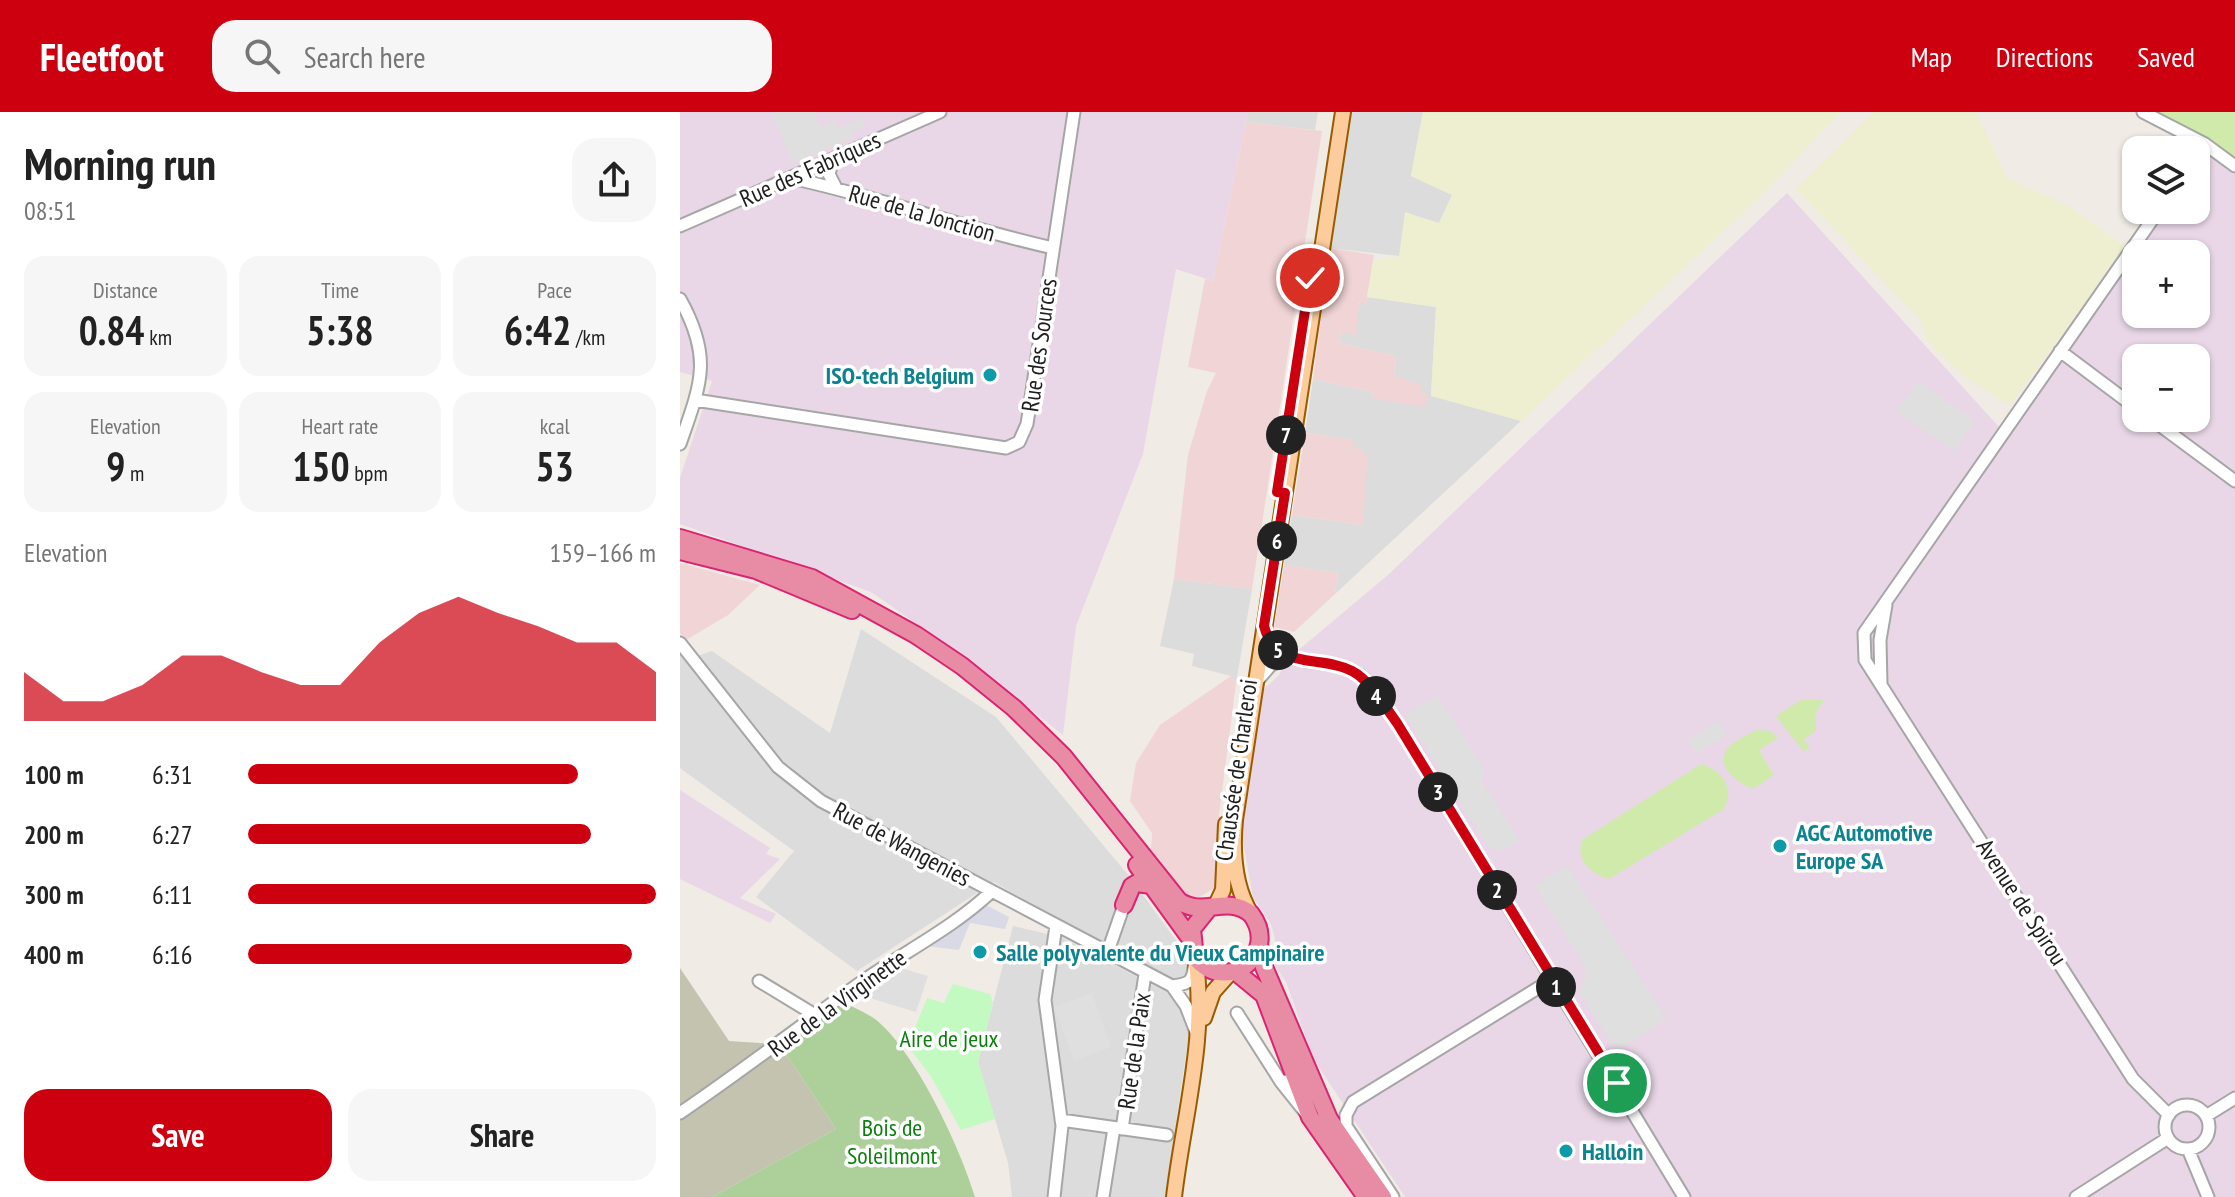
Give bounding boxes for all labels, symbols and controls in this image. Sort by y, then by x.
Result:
search box [212,20,772,92]
text: Fleetfoot [40,32,164,81]
icon: search [240,34,284,78]
text: Search here [304,37,426,76]
text: Map [1911,38,1952,75]
text: Directions [1996,38,2093,75]
text: Saved [2137,38,2195,75]
street label: Rue des Fabriques [735,124,885,214]
text: Morning run [24,135,216,192]
map controls [2122,136,2210,432]
button: layers [2122,136,2210,224]
button: share [572,138,656,222]
street label: Rue de la Jonction [845,177,999,249]
text: 08:51 [24,194,76,227]
button: + [2122,240,2210,328]
pin [1276,244,1344,312]
icon: check [1288,256,1332,300]
text: Distance [93,276,158,304]
text: Time [321,276,359,304]
text: Pace [537,276,572,304]
street label: Rue des Sources [1014,276,1064,414]
text: 0.84 [79,304,144,356]
text: 5:38 [306,304,374,356]
text: 6:42 [504,304,571,356]
text: km [144,323,172,351]
text: /km [571,323,605,351]
button: − [2122,344,2210,432]
place label: ISO-tech Belgium [825,360,974,391]
marker: ISO-tech Belgium [981,366,999,384]
text: Elevation [90,412,161,440]
text: Heart rate [302,412,378,440]
text: kcal [540,412,570,440]
pin: 7 [1266,415,1306,455]
text: 7 [1281,421,1291,449]
text: 9 [106,440,125,492]
text: 150 [292,440,350,492]
text: 53 [536,440,574,492]
text: m [125,459,144,487]
text: bpm [350,459,388,487]
pin: 6 [1257,521,1297,561]
text: 6 [1272,527,1282,555]
text: Elevation [24,536,107,569]
text: 159–166 m [550,536,656,569]
pin: 5 [1258,630,1298,670]
text: 5 [1273,636,1283,664]
pin: 4 [1356,676,1396,716]
street label: Chaussée de Charleroi [1208,677,1264,863]
text: 4 [1371,682,1381,710]
text: 100 m [24,758,84,791]
text: 6:31 [152,758,192,791]
pin: 3 [1418,772,1458,812]
text: 3 [1433,778,1443,806]
street label: Rue de Wangenies [828,795,976,893]
place label: AGC Automotive Europe SA [1795,817,1933,876]
text: 200 m [24,818,84,851]
text: 6:27 [152,818,192,851]
street label: Avenue de Spirou [1970,833,2074,971]
marker: AGC Automotive Europe SA [1771,837,1789,855]
pin: 2 [1477,870,1517,910]
text: 2 [1492,876,1502,904]
text: 300 m [24,878,84,911]
text: 6:11 [152,878,192,911]
place label: Salle polyvalente du Vieux Campinaire [996,937,1325,968]
text: 400 m [24,938,84,971]
text: 6:16 [152,938,192,971]
street label: Rue de la Virginette [762,942,912,1064]
marker: Salle polyvalente du Vieux Campinaire [971,943,989,961]
pin: 1 [1536,967,1576,1007]
text: 1 [1551,973,1561,1001]
street label: Rue de la Paix [1110,991,1158,1111]
park label: Aire de jeux [900,1023,999,1054]
pin [1583,1049,1651,1117]
icon: arrive [1595,1061,1639,1105]
button: Save [24,1089,332,1181]
button: Share [348,1089,656,1181]
park label: Bois de Soleilmont [847,1112,937,1171]
place label: Halloin [1582,1136,1643,1167]
marker: Halloin [1557,1142,1575,1160]

